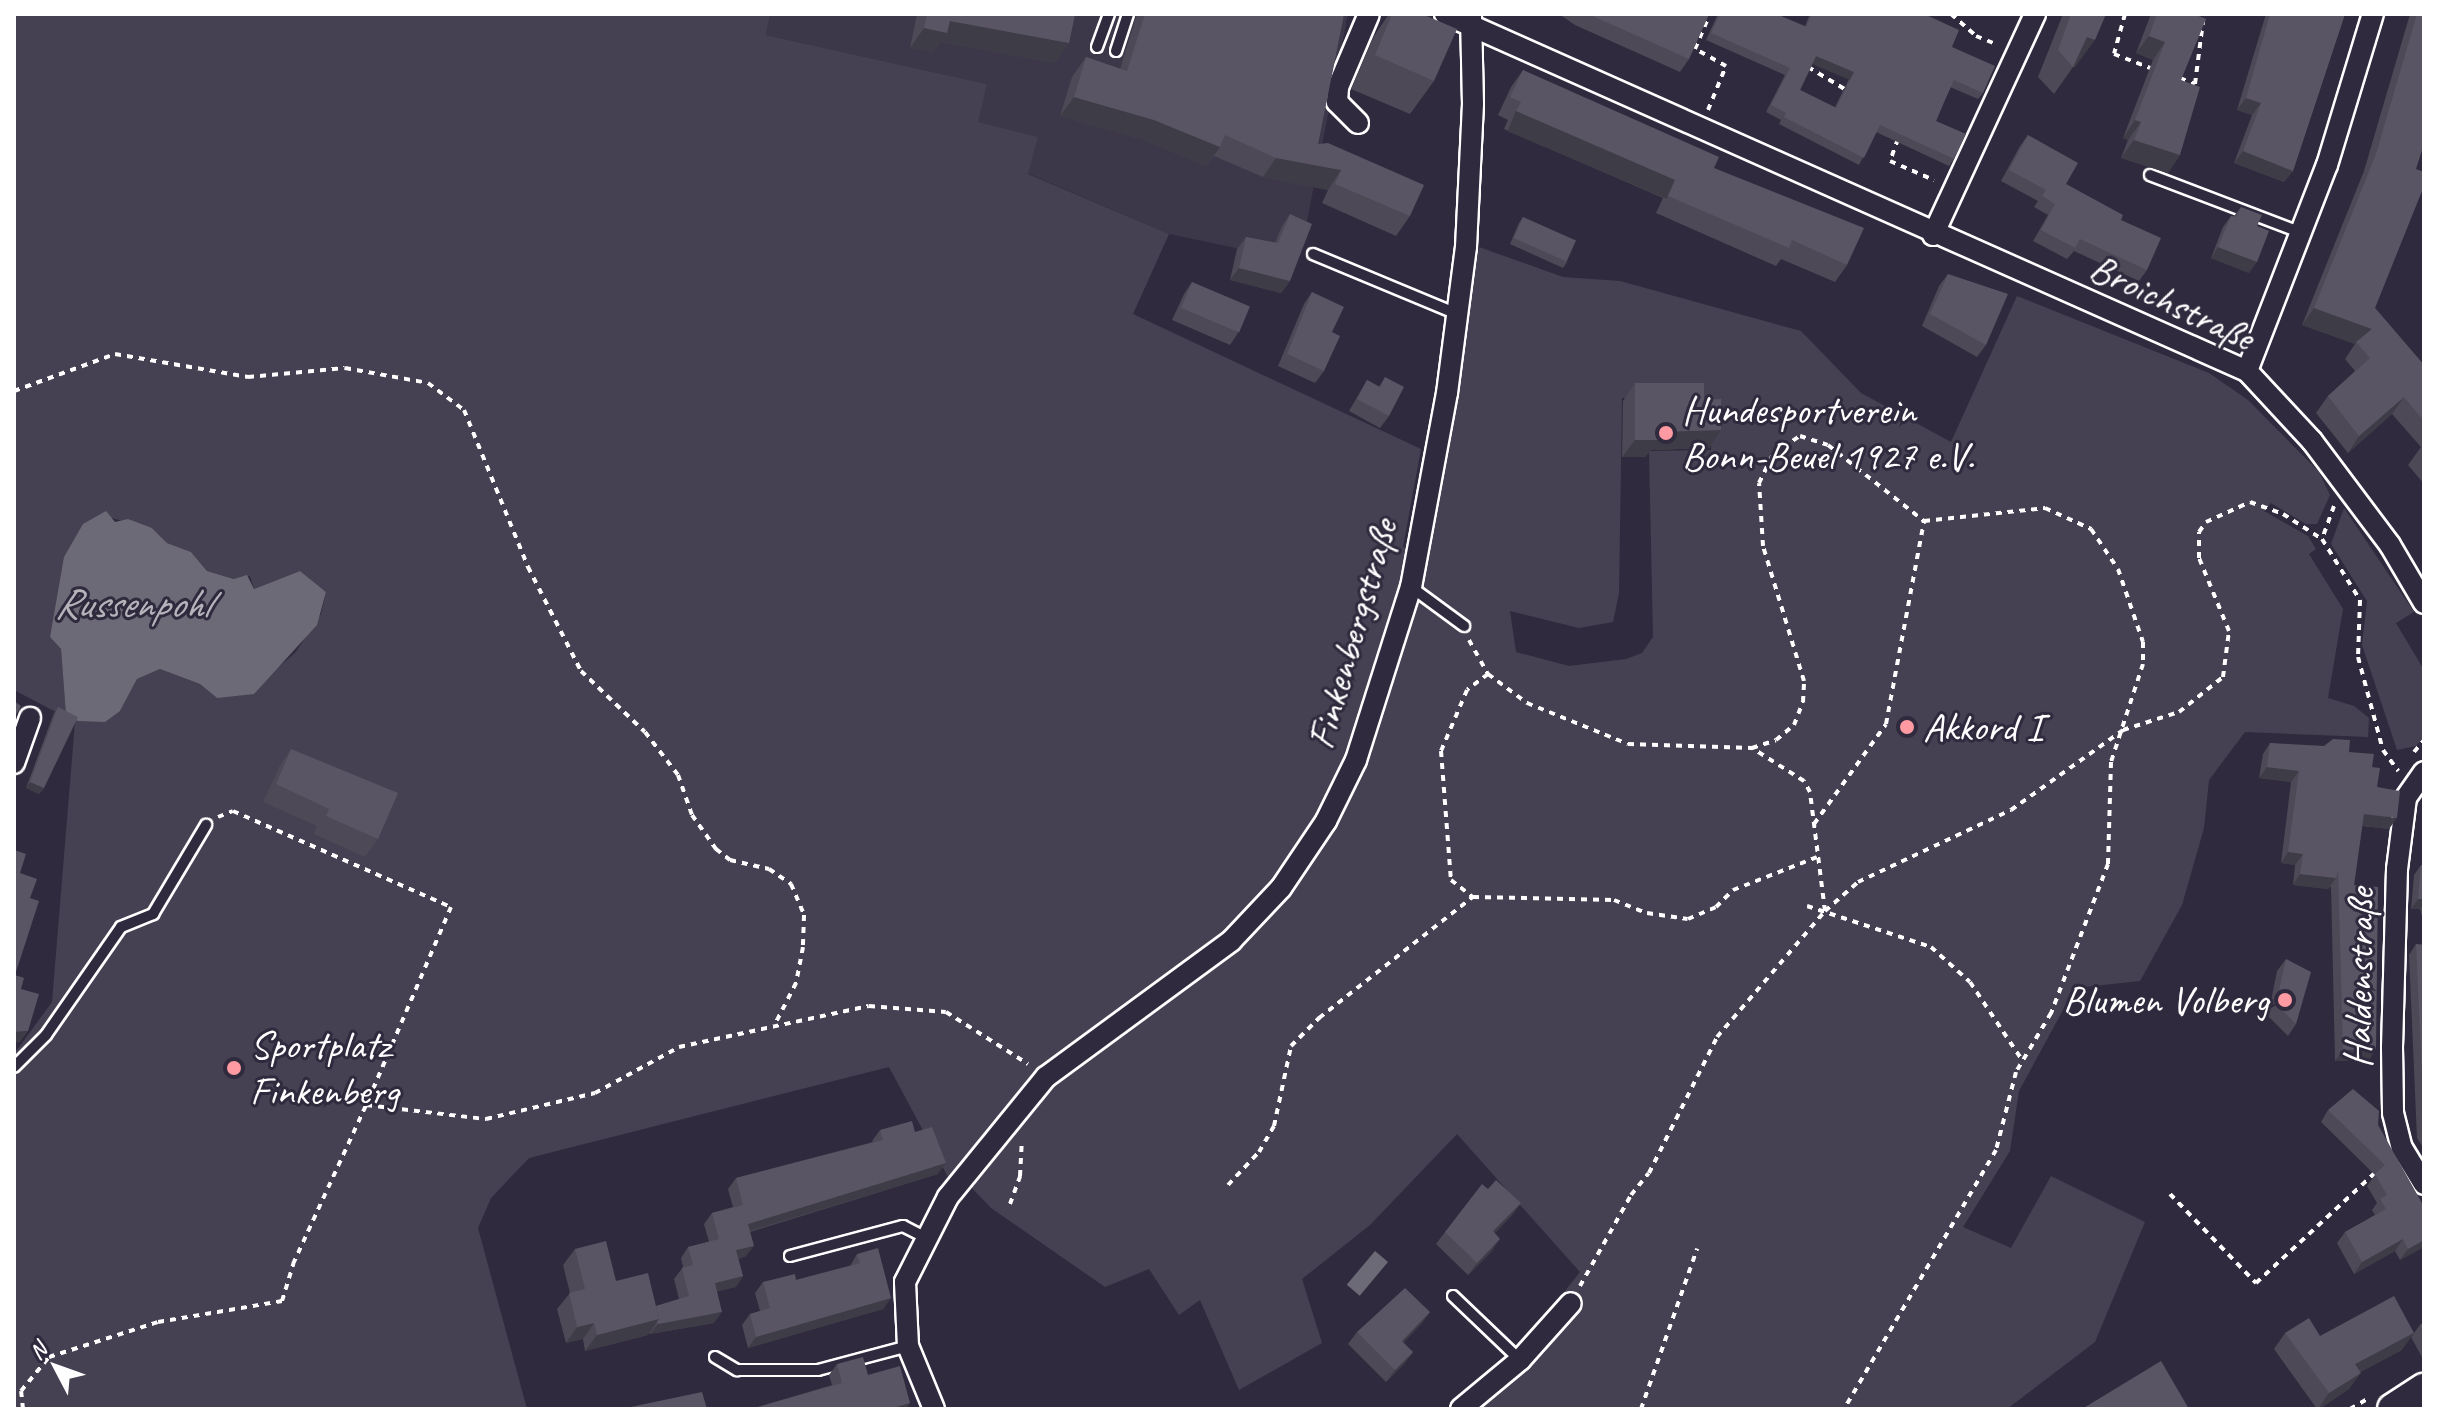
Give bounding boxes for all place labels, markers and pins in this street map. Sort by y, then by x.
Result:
place label: Hundesportverein Bonn-Beuel 1927 e.V. [1682,386,1974,480]
marker: Hundesportverein Bonn-Beuel 1927 e.V. [1657,424,1675,442]
place label: Akkord I [1923,703,2042,751]
marker: Akkord I [1898,718,1916,736]
place label: Blumen Volberg [2063,976,2269,1024]
marker: Blumen Volberg [2276,991,2294,1009]
place label: Sportplatz Finkenberg [250,1021,399,1115]
marker: Sportplatz Finkenberg [225,1059,243,1077]

